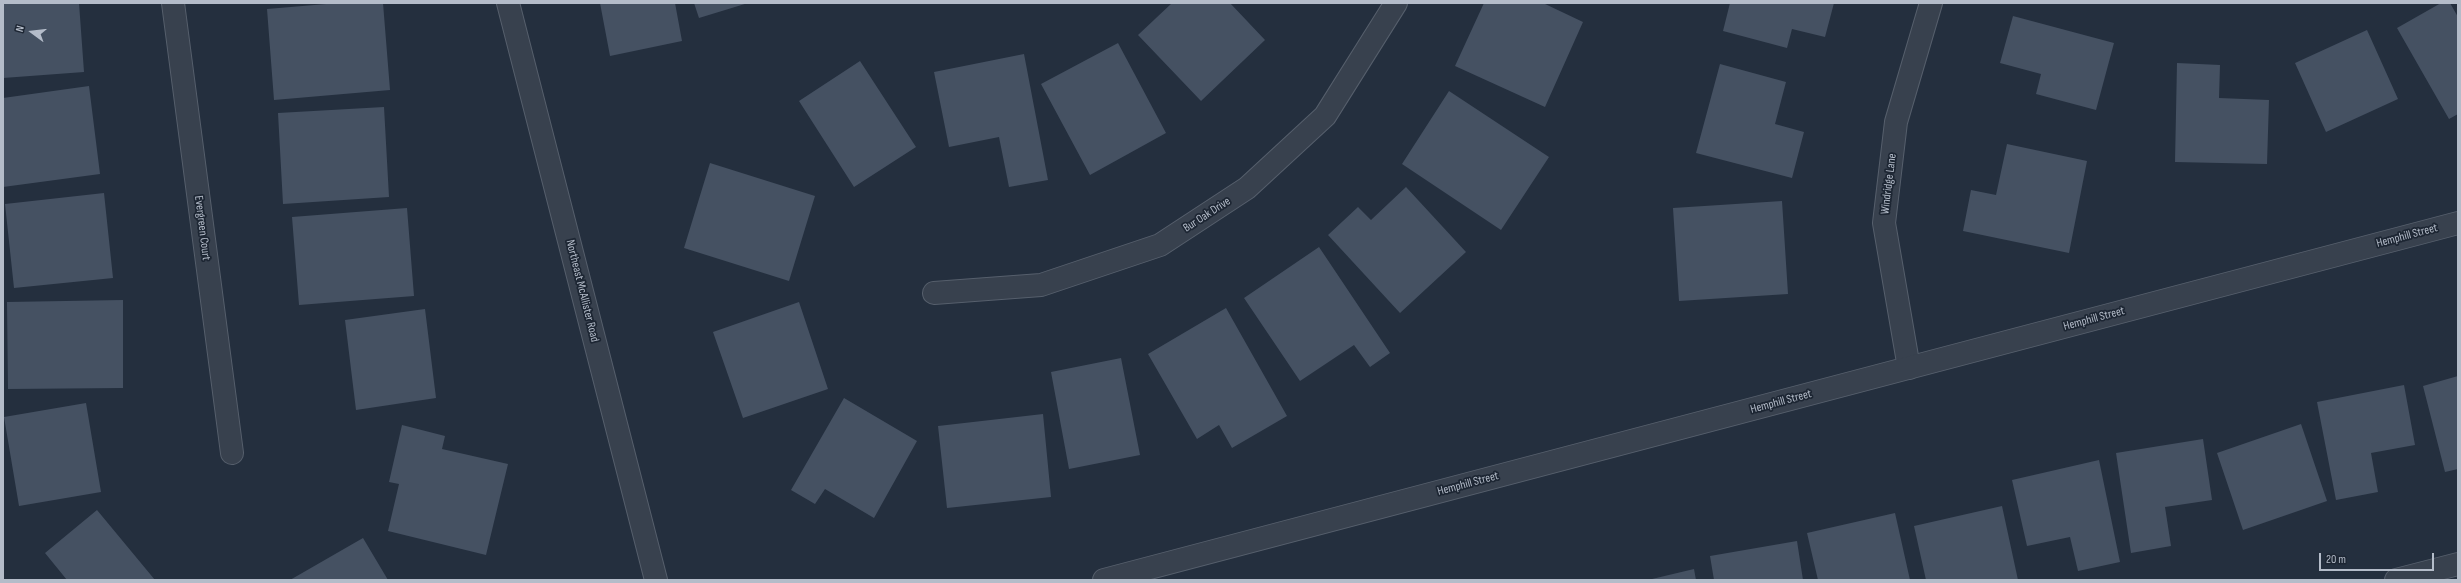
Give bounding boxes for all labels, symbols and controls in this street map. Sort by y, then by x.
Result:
north arrow [12,12,52,52]
text: N [13,24,27,33]
street label: Windridge Lane [1878,153,1900,215]
street label: Bur Oak Drive [1181,194,1233,236]
street label: Evergreen Court [191,195,213,261]
street label: Hemphill Street [2375,221,2439,251]
street label: Northeast McAllister Road [562,238,602,344]
street label: Hemphill Street [2062,304,2126,334]
street label: Hemphill Street [1749,387,1813,417]
street label: Hemphill Street [1436,469,1500,499]
scale bar [2321,545,2436,571]
text: 20 m [2326,552,2346,567]

